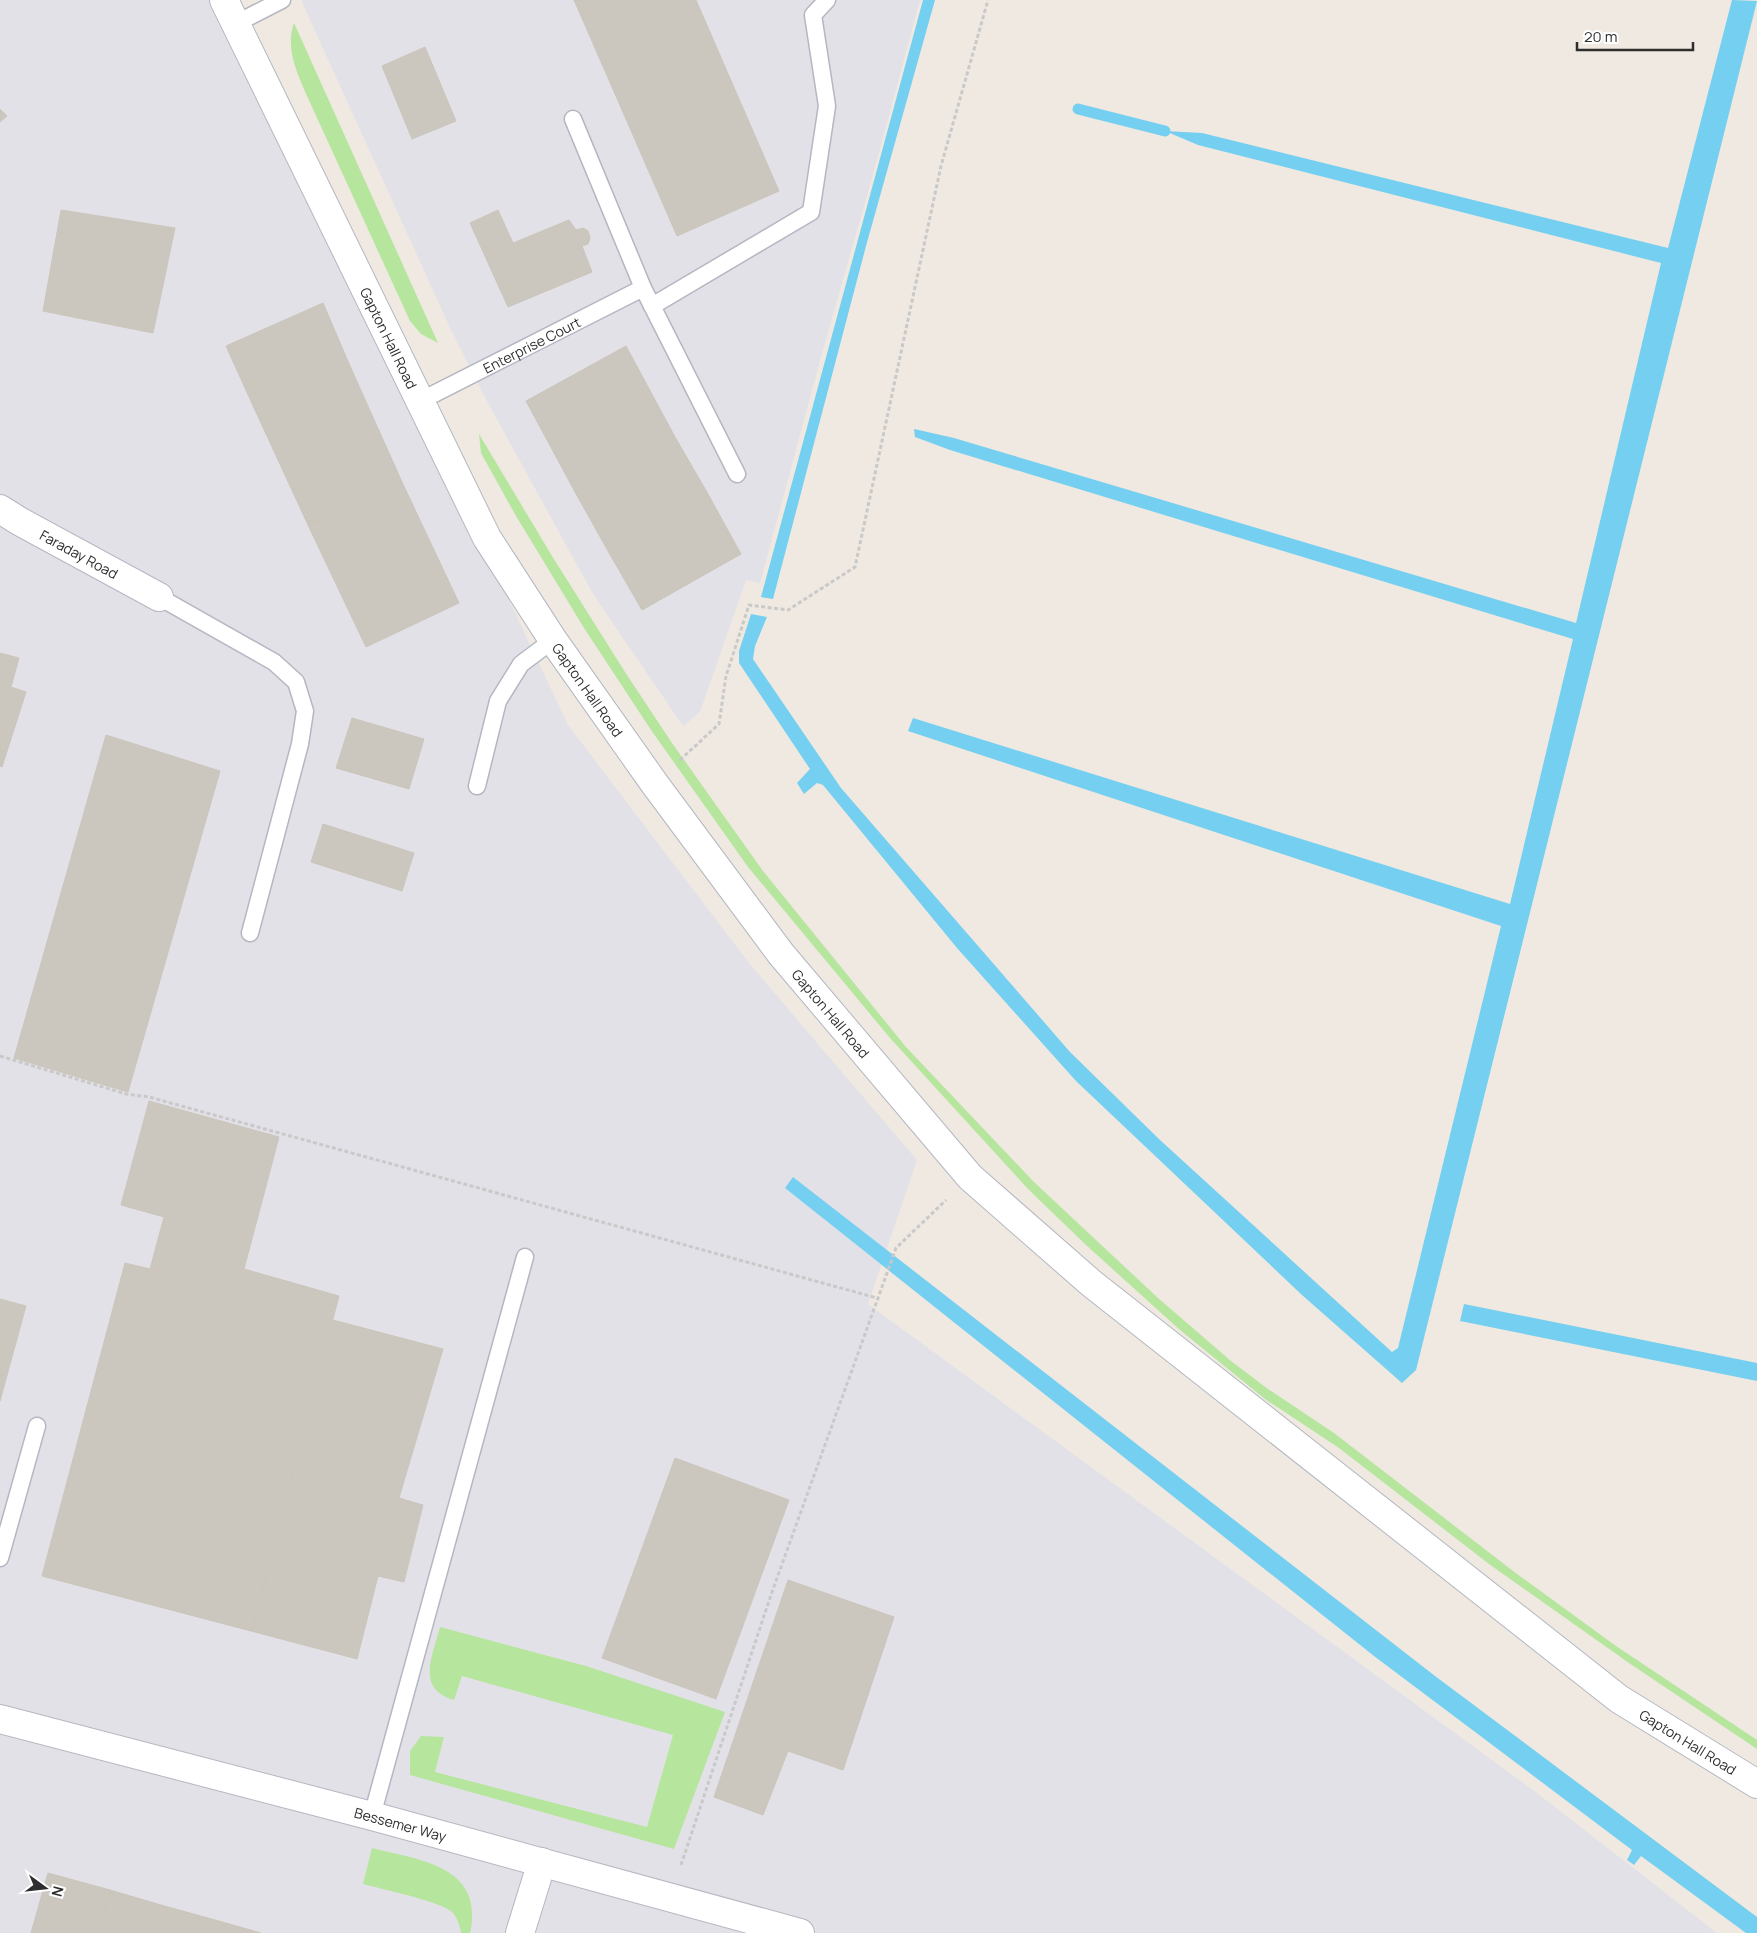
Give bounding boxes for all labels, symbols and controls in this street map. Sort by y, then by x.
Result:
scale bar [1577,20,1693,52]
text: 20 m [1584,26,1617,47]
street label: Gapton Hall Road [356,284,422,392]
street label: Enterprise Court [479,312,584,377]
street label: Faraday Road [37,525,122,583]
street label: Gapton Hall Road [548,639,628,740]
street label: Gapton Hall Road [788,965,874,1062]
street label: Gapton Hall Road [1636,1704,1740,1779]
street label: Bessemer Way [352,1802,449,1846]
north arrow [20,1863,70,1913]
text: N [48,1884,69,1899]

